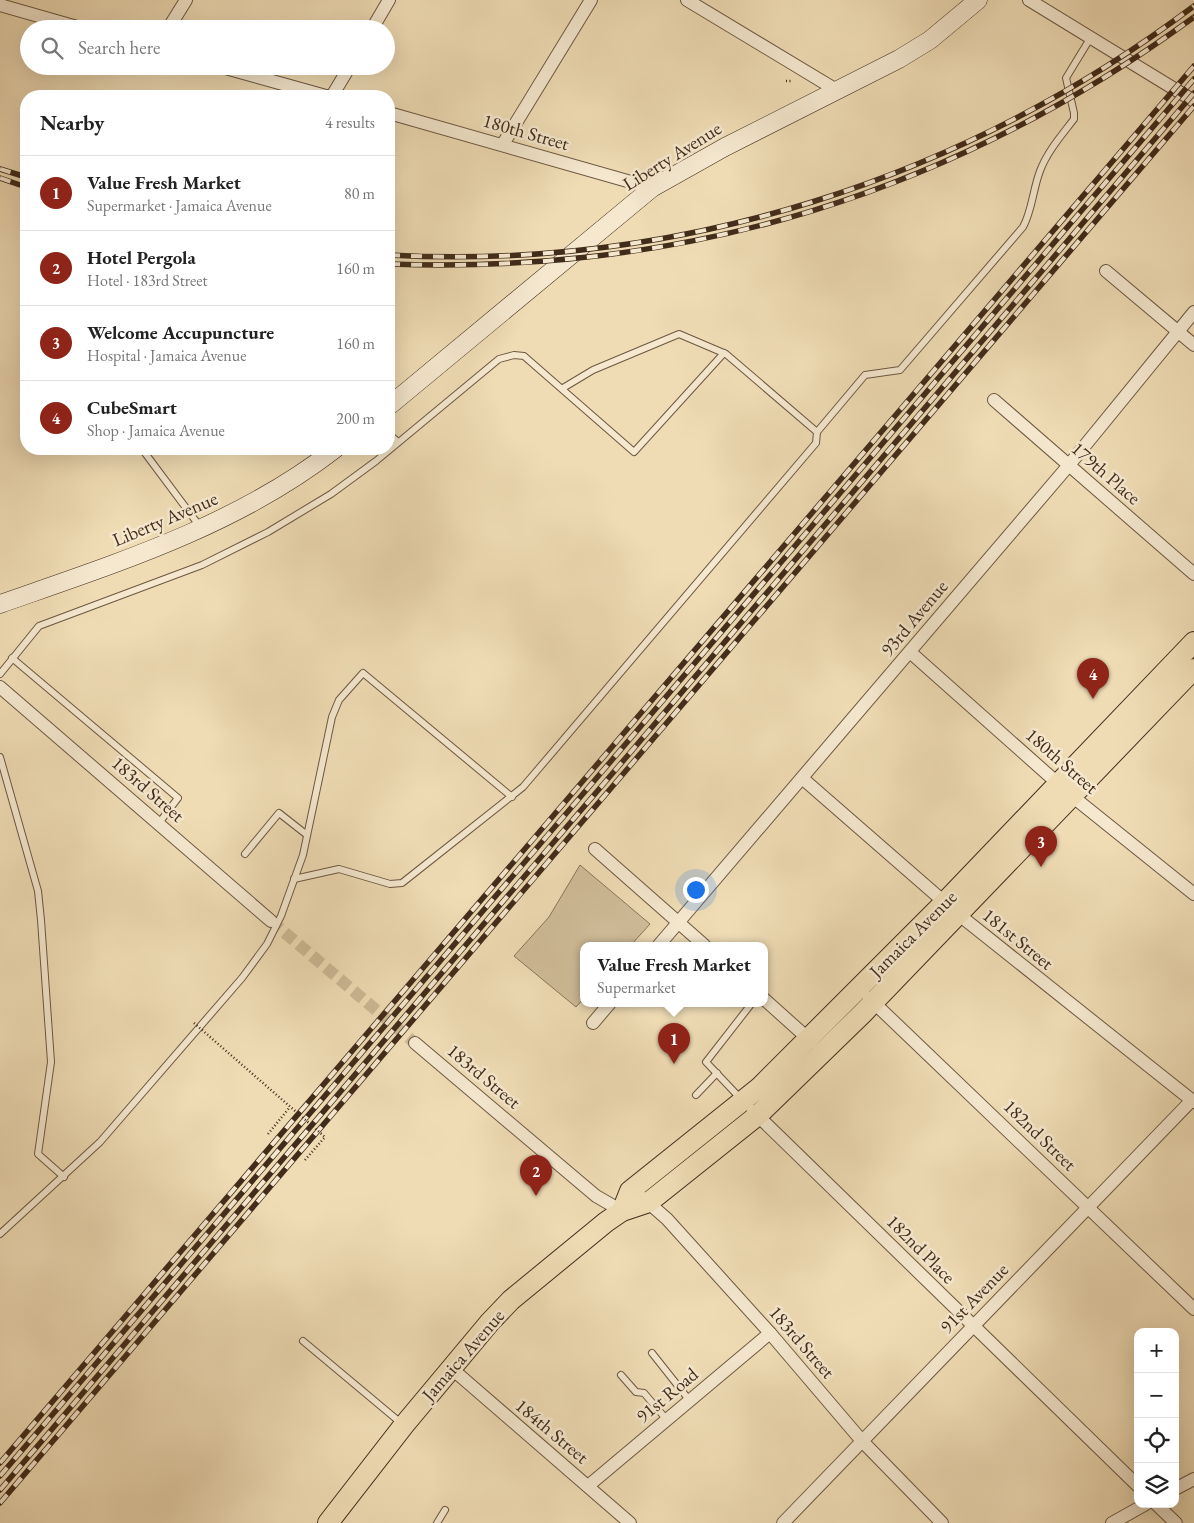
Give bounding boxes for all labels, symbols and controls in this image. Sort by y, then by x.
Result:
search box [20,20,395,75]
icon: search [38,34,66,62]
text: Search here [78,35,160,60]
street label: 180th Street [480,108,572,156]
text: Nearby [40,109,104,136]
text: 4 results [325,112,375,133]
street label: Liberty Avenue [618,116,726,196]
text: Value Fresh Market [87,170,241,195]
text: 1 [52,183,60,204]
text: 80 m [344,183,375,204]
text: Supermarket · Jamaica Avenue [87,195,272,216]
text: Hotel Pergola [87,245,196,270]
text: 2 [52,258,60,279]
text: 160 m [336,258,375,279]
text: Hotel · 183rd Street [87,270,207,291]
text: Welcome Accupuncture [87,320,274,345]
text: 3 [52,333,60,354]
text: 160 m [336,333,375,354]
text: Hospital · Jamaica Avenue [87,345,246,366]
text: CubeSmart [87,395,177,420]
text: 4 [52,408,60,429]
text: 200 m [336,408,375,429]
text: Shop · Jamaica Avenue [87,420,225,441]
street label: 179th Place [1066,436,1146,510]
street label: Liberty Avenue [109,486,221,552]
street label: 93rd Avenue [875,575,953,661]
pin: 4 [1077,658,1109,699]
street label: 180th Street [1020,722,1104,800]
street label: 183rd Street [106,750,190,828]
pin: 3 [1025,826,1057,867]
your location [683,877,709,903]
street label: Jamaica Avenue [862,885,962,985]
street label: 181st Street [977,903,1059,975]
popup [580,942,768,1007]
text: Value Fresh Market [597,952,751,977]
text: Supermarket [597,977,676,998]
pin: 1 [658,1023,690,1064]
street label: 183rd Street [442,1038,526,1114]
street label: 182nd Street [998,1094,1082,1176]
pin: 2 [520,1155,552,1196]
street label: 182nd Place [881,1209,961,1289]
street label: 91st Avenue [934,1257,1014,1339]
street label: 183rd Street [763,1300,841,1384]
street label: Jamaica Avenue [415,1304,510,1408]
map controls [1134,1328,1179,1508]
button: + [1134,1328,1179,1373]
street label: 91st Road [631,1361,704,1428]
button: − [1134,1373,1179,1418]
street label: 184th Street [510,1393,594,1469]
button: locate [1134,1418,1179,1463]
button: layers [1134,1463,1179,1508]

